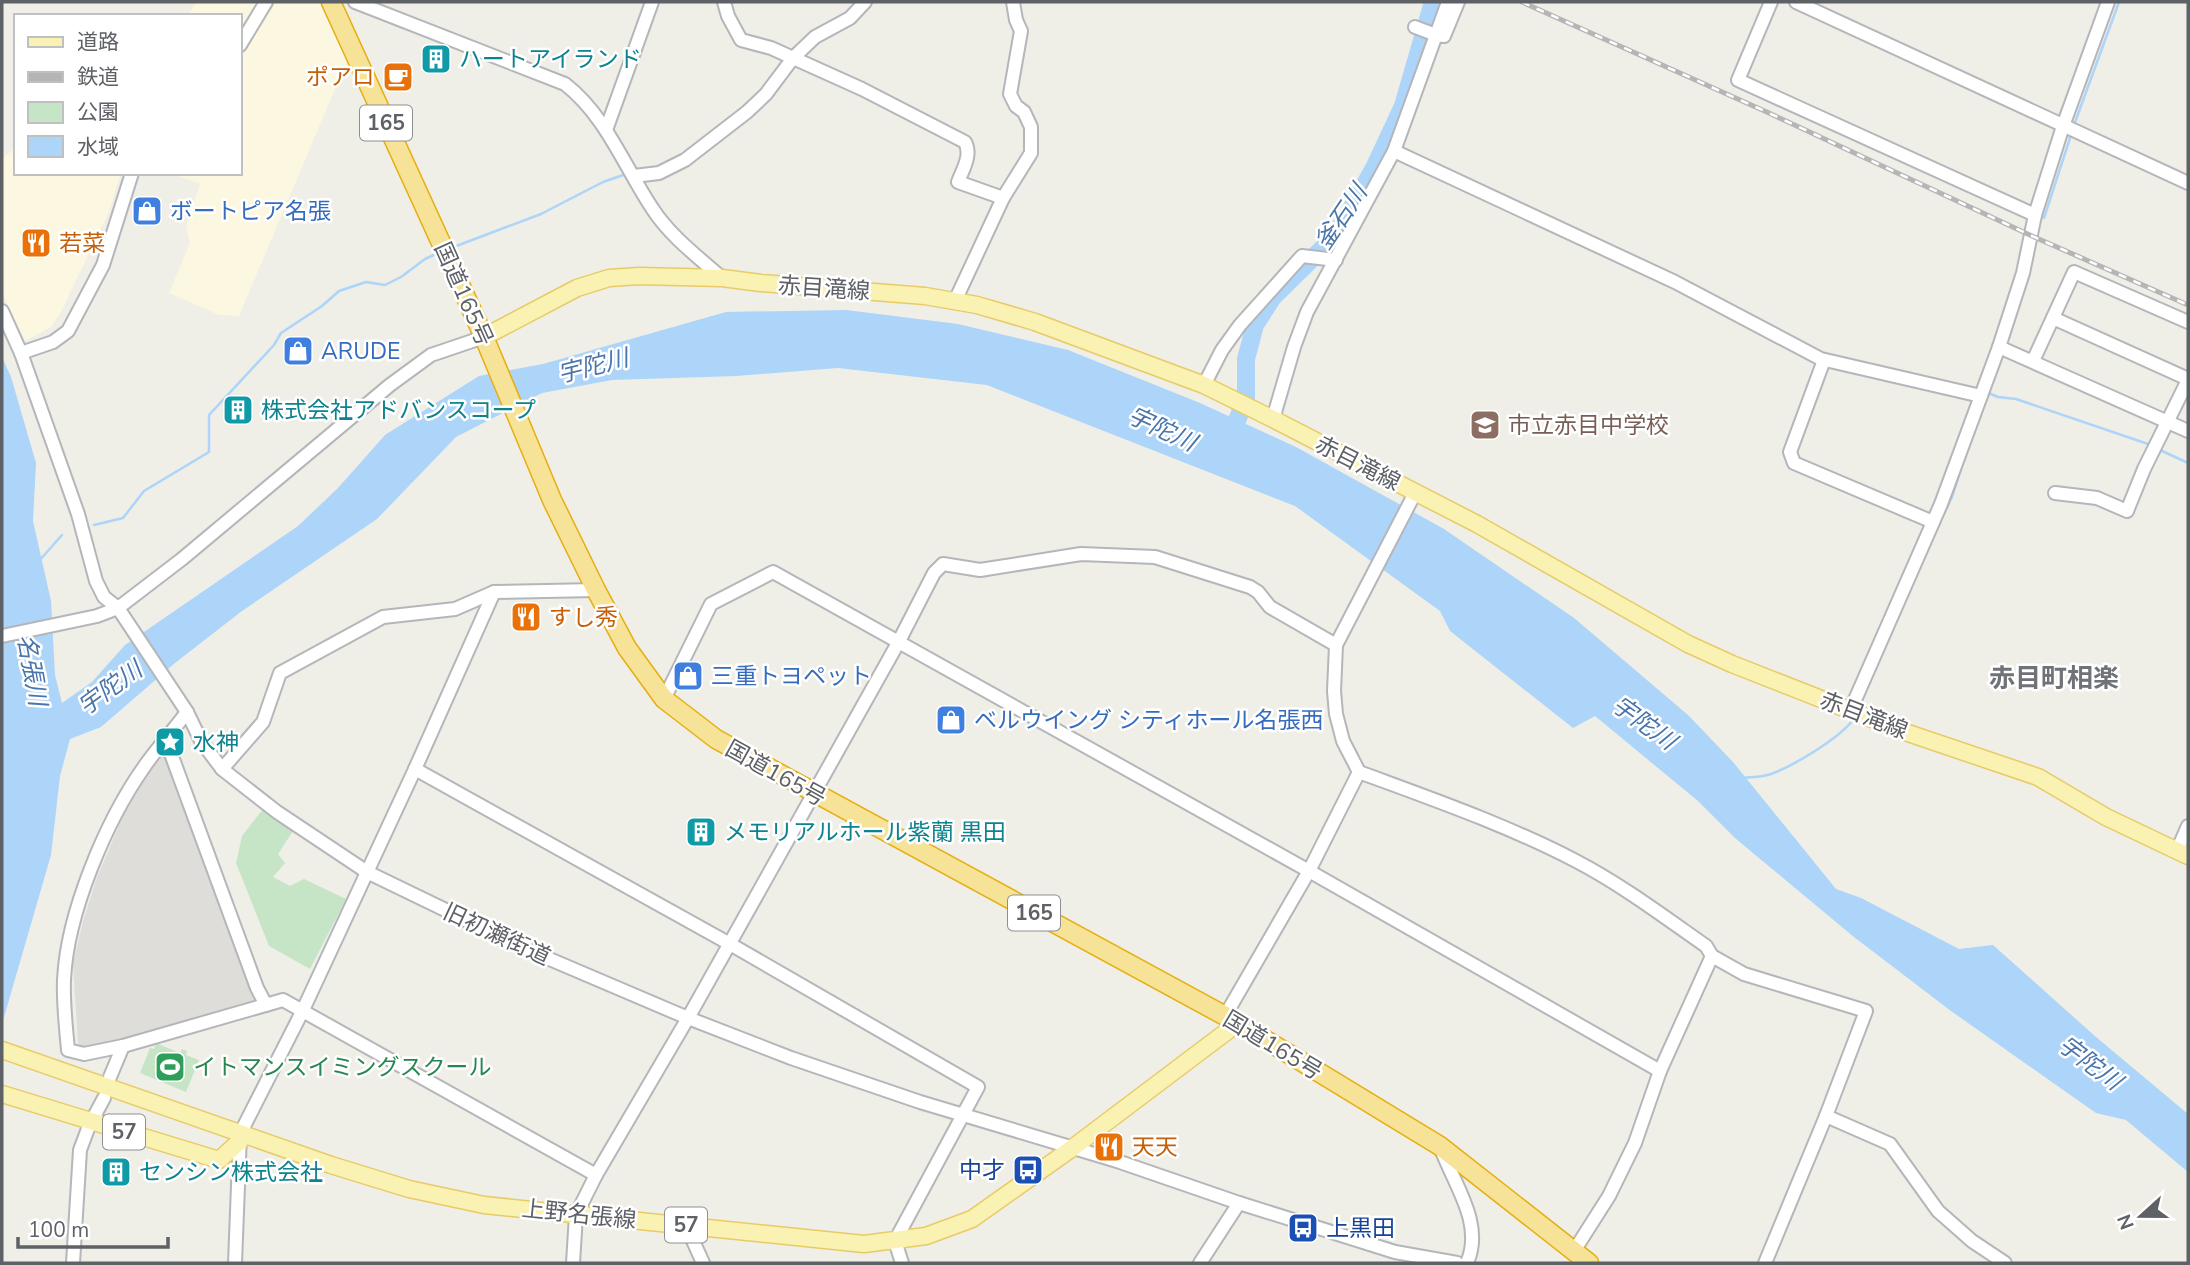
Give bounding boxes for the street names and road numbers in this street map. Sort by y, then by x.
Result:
road number: 165 [360,106,412,140]
street label: 国道165号 [427,237,500,351]
street label: 赤目滝線 [777,270,871,307]
street label: 赤目滝線 [1310,429,1406,498]
street label: 赤目滝線 [1815,685,1912,746]
street label: 国道165号 [720,733,832,814]
road number: 165 [1008,895,1060,930]
street label: 旧初瀬街道 [438,896,555,973]
street label: 国道165号 [1217,1004,1328,1087]
road number: 57 [103,1114,145,1150]
street label: 上野名張線 [520,1193,638,1236]
road number: 57 [665,1208,707,1242]

